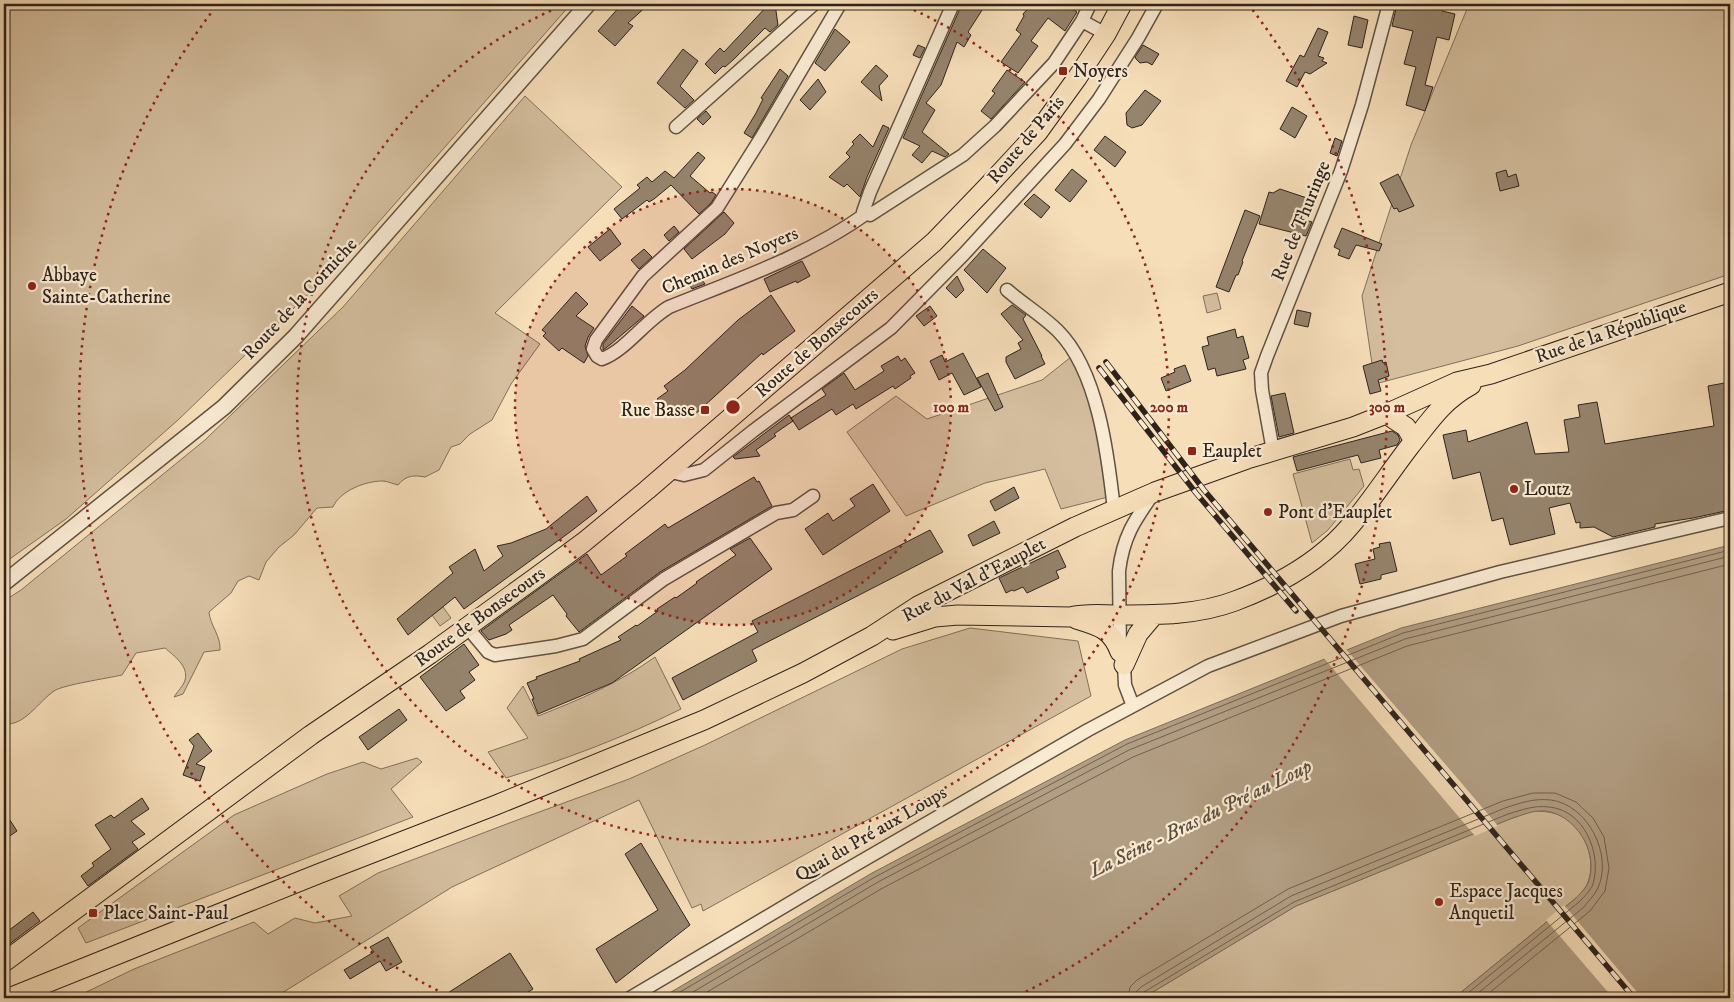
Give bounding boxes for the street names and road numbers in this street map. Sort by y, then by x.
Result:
street label: Route de Paris [983,91,1069,189]
street label: Rue de Thuringe [1266,157,1336,284]
street label: Chemin des Noyers [658,222,802,300]
street label: Route de la Corniche [238,233,362,365]
street label: Route de Bonsecours [751,283,883,403]
street label: Rue de la République [1533,295,1690,370]
street label: Rue du Val d'Eauplet [898,532,1050,628]
street label: Route de Bonsecours [410,562,550,672]
street label: Quai du Pré aux Loups [791,781,951,887]

